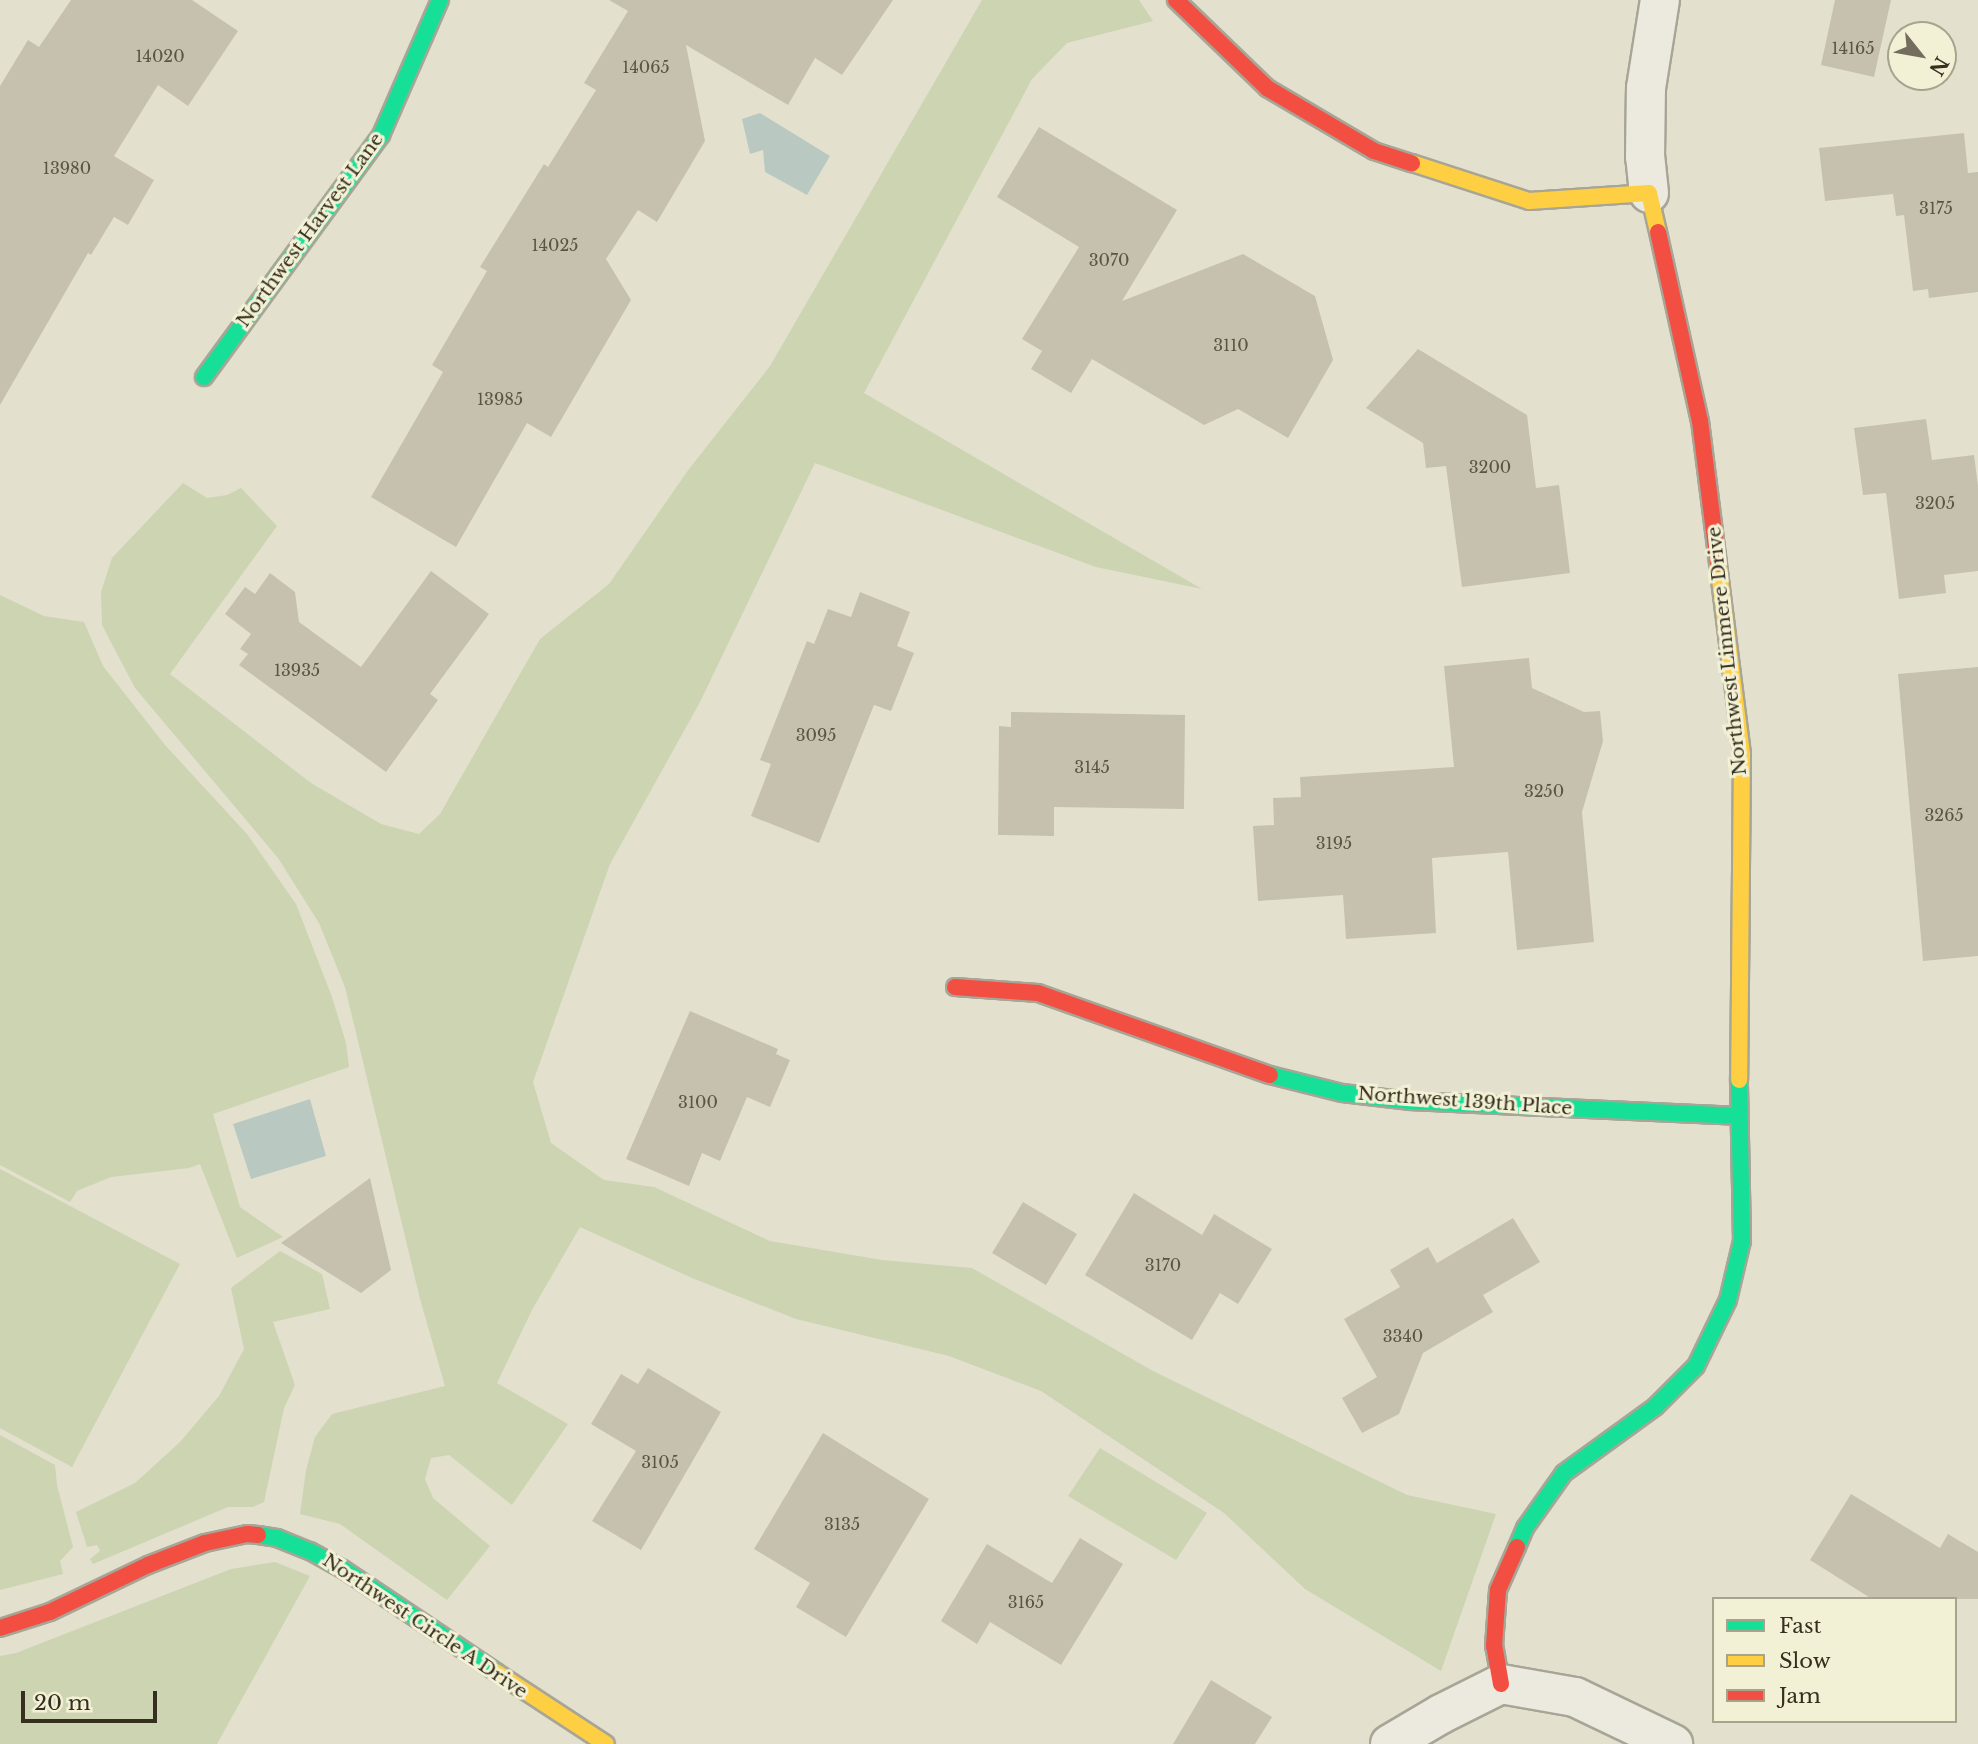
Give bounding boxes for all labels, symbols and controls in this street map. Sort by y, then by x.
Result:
north arrow [1887,21,1957,91]
house number: 14165 [1831,38,1875,58]
house number: 14020 [135,46,185,66]
text: N [1924,52,1953,80]
house number: 14065 [622,57,670,77]
street label: Northwest Harvest Lane [232,128,388,332]
house number: 13980 [43,158,91,178]
house number: 3175 [1919,198,1953,218]
house number: 14025 [532,235,578,255]
house number: 3070 [1089,250,1129,270]
house number: 3110 [1213,335,1249,355]
house number: 13985 [477,389,523,409]
house number: 3200 [1469,457,1511,477]
house number: 3205 [1915,493,1955,513]
street label: Northwest Linmere Drive [1703,525,1751,777]
house number: 13935 [274,660,320,680]
house number: 3095 [796,725,836,745]
house number: 3145 [1074,757,1110,777]
house number: 3250 [1524,781,1564,801]
house number: 3265 [1924,805,1964,825]
house number: 3195 [1316,833,1352,853]
street label: Northwest 139th Place [1357,1082,1573,1120]
house number: 3100 [678,1092,718,1112]
house number: 3170 [1145,1255,1181,1275]
house number: 3340 [1383,1326,1423,1346]
house number: 3105 [641,1452,679,1472]
house number: 3135 [824,1514,860,1534]
street label: Northwest Circle A Drive [318,1548,532,1704]
house number: 3165 [1008,1592,1044,1612]
legend [1712,1597,1957,1723]
text: Fast [1779,1613,1821,1639]
text: Slow [1779,1648,1831,1674]
scale bar [24,1678,161,1722]
text: Jam [1779,1683,1821,1709]
text: 20 m [34,1690,91,1716]

